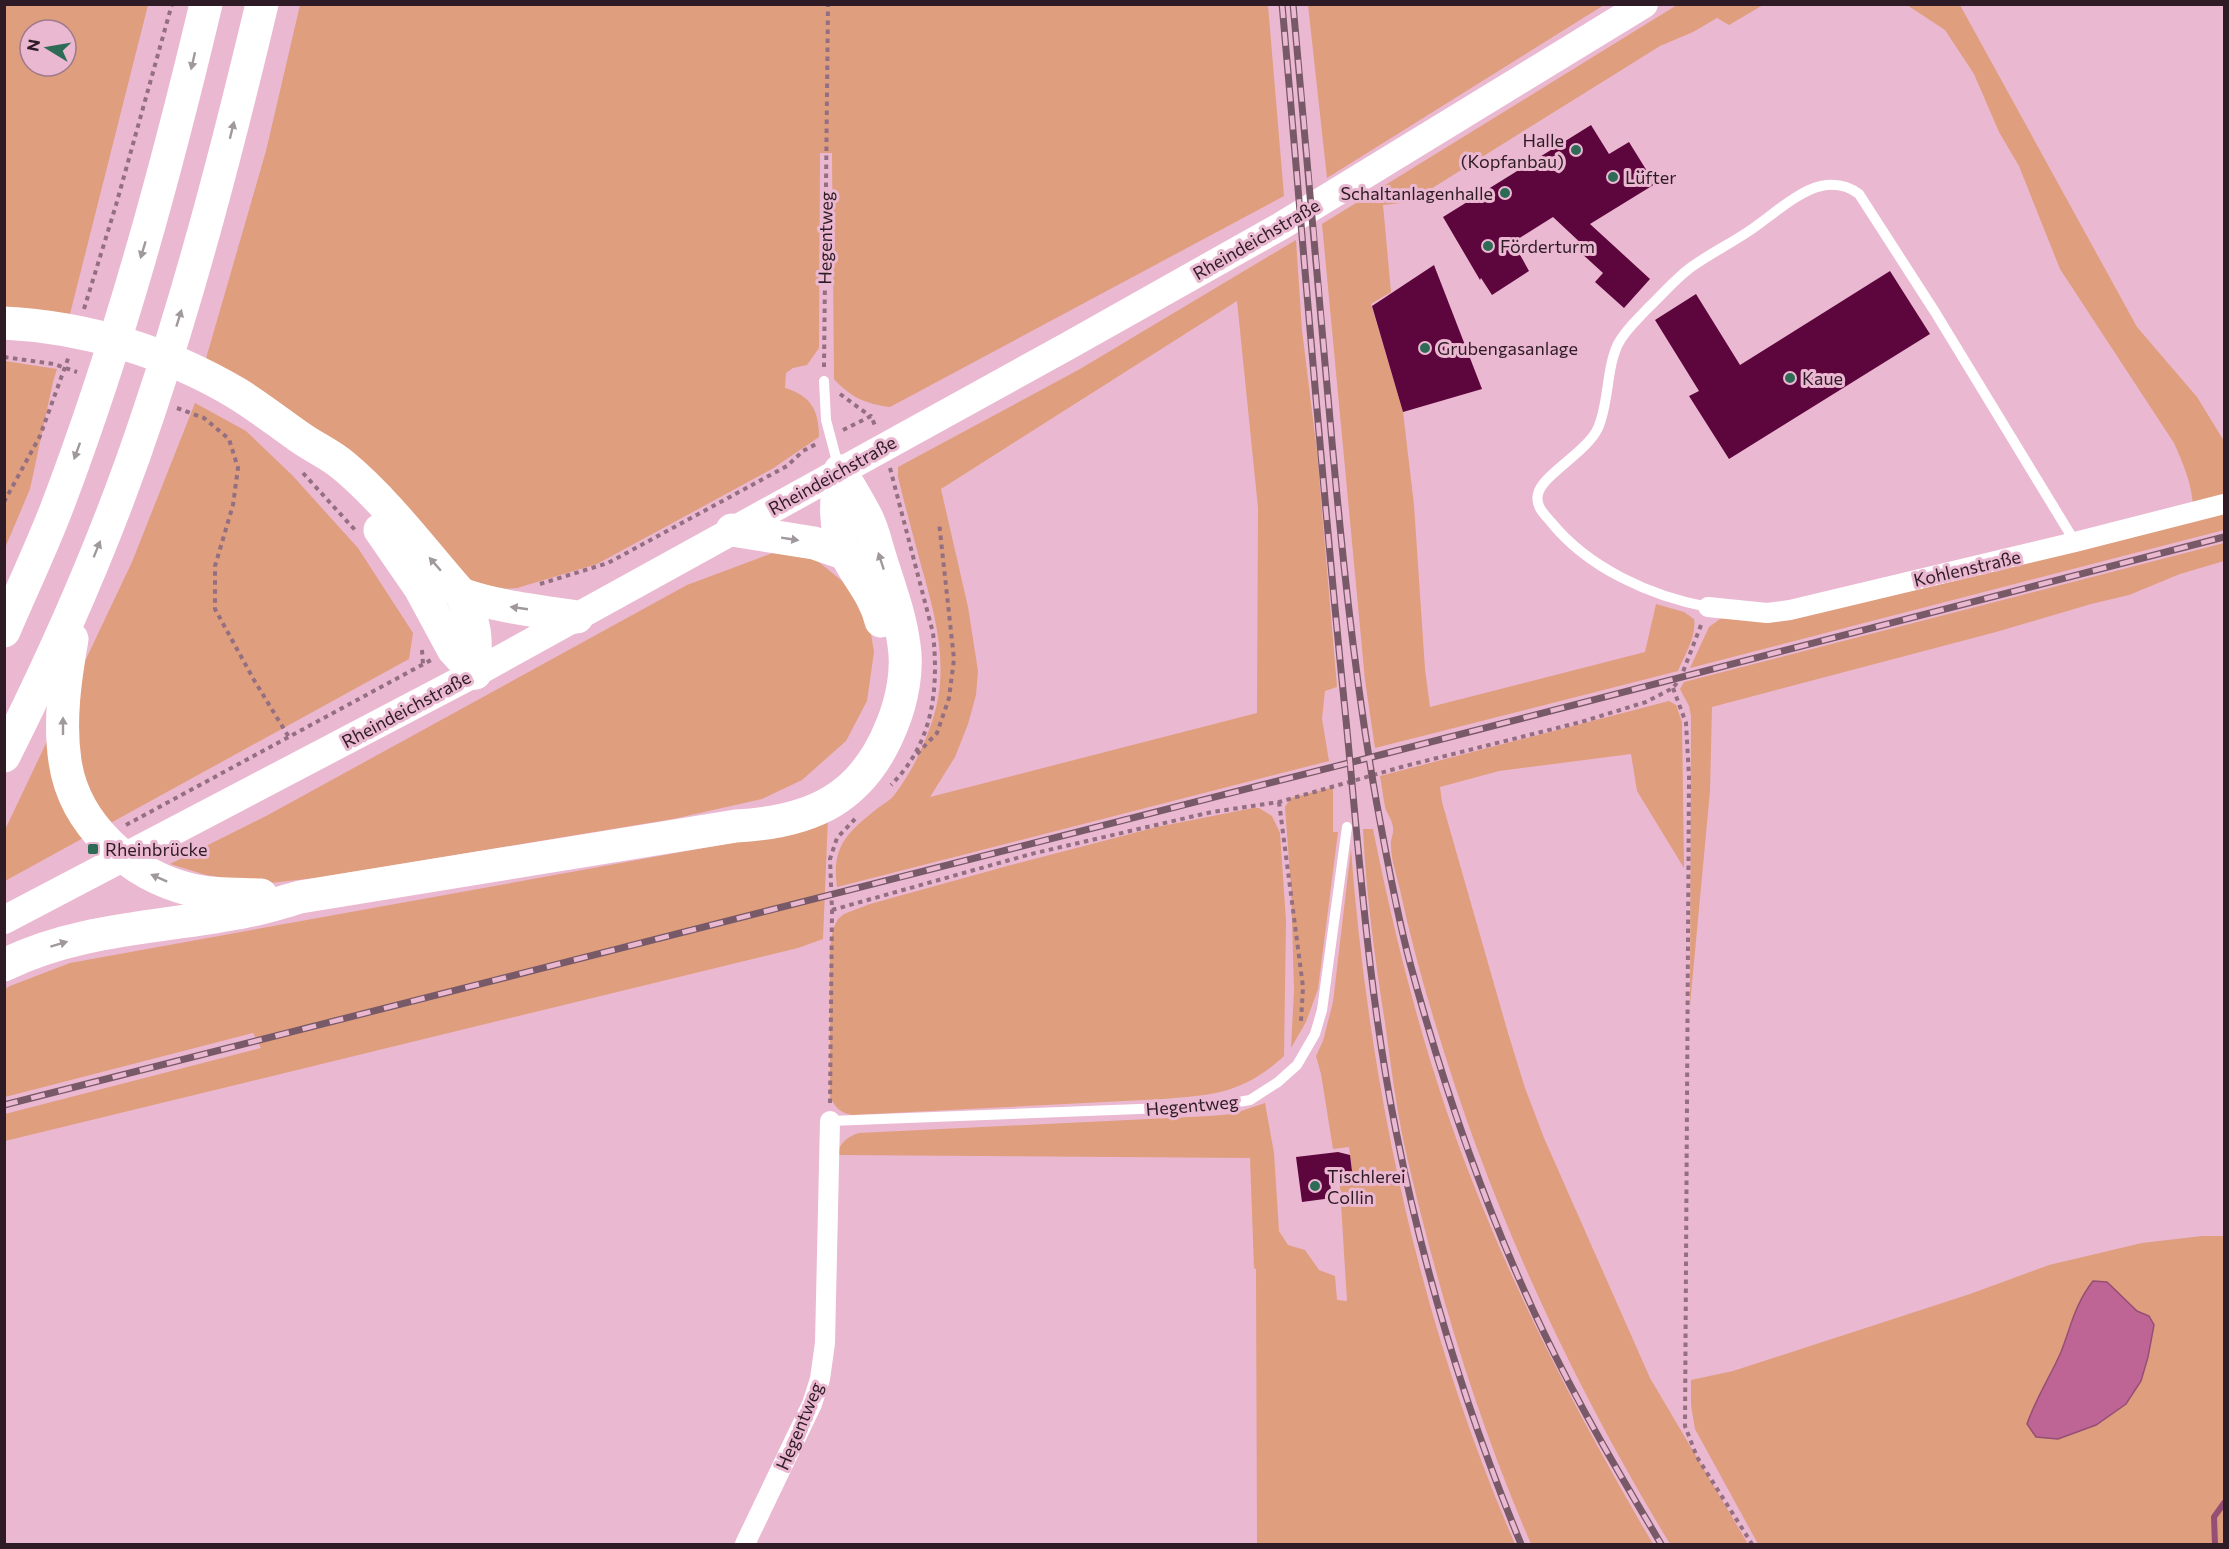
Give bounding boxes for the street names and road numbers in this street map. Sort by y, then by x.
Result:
street label: Hegentweg [813,191,837,285]
street label: Rheindeichstraße [1189,194,1323,284]
street label: Rheindeichstraße [764,431,900,519]
street label: Kohlenstraße [1911,545,2023,591]
street label: Rheindeichstraße [338,666,474,752]
street label: Hegentweg [1145,1090,1240,1120]
street label: Hegentweg [771,1379,827,1473]

